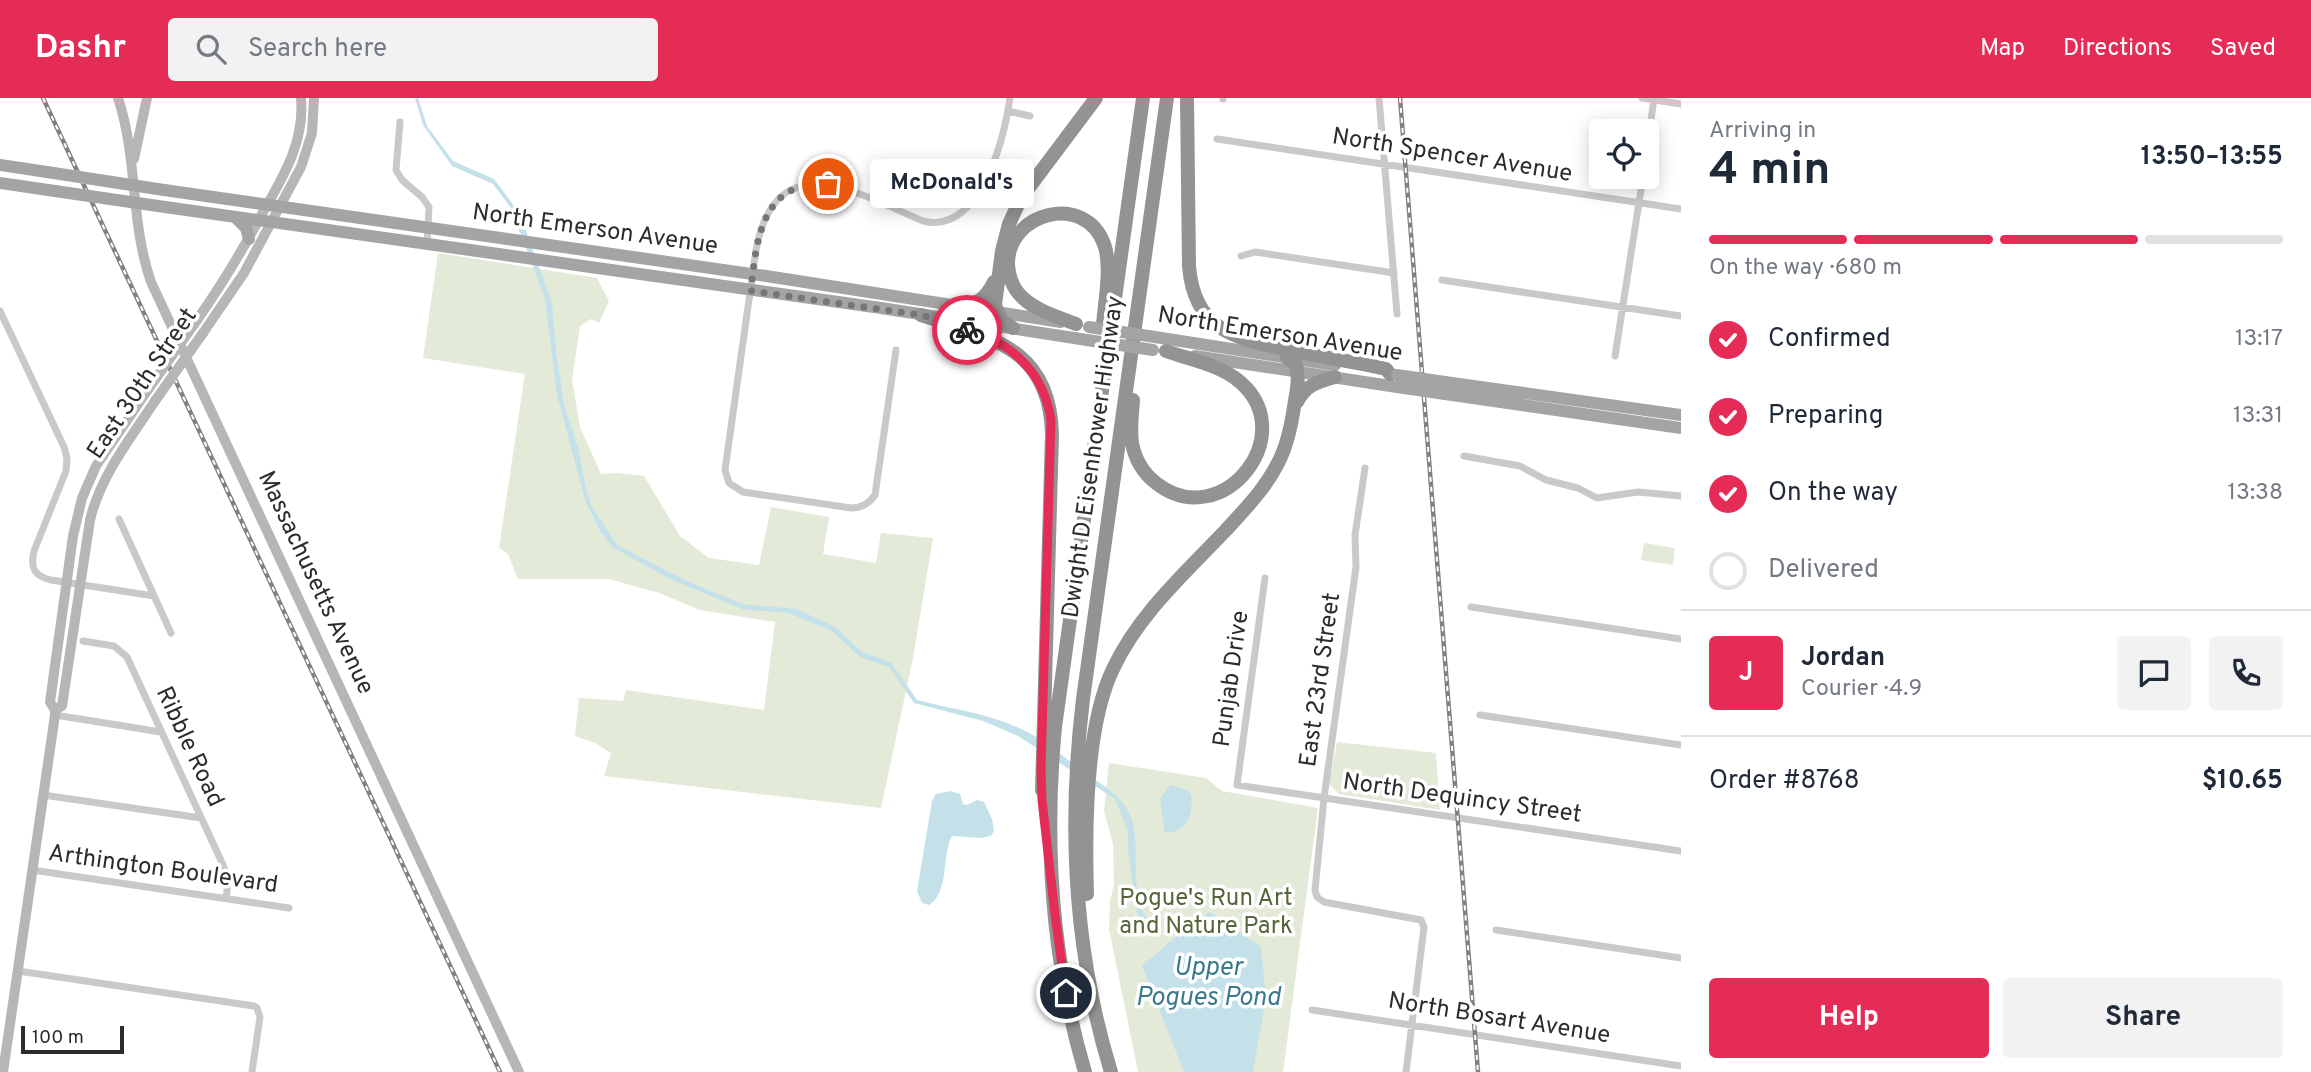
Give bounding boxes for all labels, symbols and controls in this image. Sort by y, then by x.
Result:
search box [168,18,658,81]
text: Dashr [35,28,126,70]
icon: search [192,30,230,68]
text: Search here [248,33,387,66]
text: Map [1980,34,2025,64]
text: Directions [2063,34,2172,64]
text: Saved [2210,34,2276,64]
text: Arriving in [1709,117,1816,146]
map controls [1589,119,1659,189]
button: locate [1589,119,1659,189]
street label: North Spencer Avenue [1330,122,1574,190]
text: 13:50–13:55 [2141,141,2283,174]
text: 4 min [1709,142,1831,201]
pin [798,154,858,214]
callout: McDonald's [870,160,1034,208]
icon: bag [809,165,847,203]
text: McDonald's [890,169,1014,198]
street label: North Emerson Avenue [470,198,720,262]
text: On the way · 680 m [1709,254,1902,283]
street label: Dwight D Eisenhower Highway [1057,294,1131,620]
courier [932,295,1002,365]
street label: North Emerson Avenue [1155,301,1405,369]
street label: East 30th Street [81,303,205,465]
icon: bike [948,311,986,349]
icon: check [1709,321,1747,359]
text: Confirmed [1768,323,1891,356]
text: 13:17 [2235,325,2283,354]
icon: check [1709,398,1747,436]
text: Preparing [1768,400,1883,433]
text: 13:31 [2233,402,2283,431]
street label: Massachusetts Avenue [250,467,380,699]
icon: check [1709,475,1747,513]
text: On the way [1768,477,1898,510]
text: 13:38 [2228,479,2283,508]
text: Delivered [1768,554,1879,587]
street label: East 23rd Street [1294,591,1348,769]
street label: Punjab Drive [1208,609,1256,749]
button: chat [2117,636,2191,710]
button: phone [2209,636,2283,710]
text: Jordan [1801,642,1885,675]
text: J [1739,657,1753,690]
text: Courier · 4.9 [1801,675,1922,704]
street label: Ribble Road [148,682,230,812]
text: Order #8768 [1709,765,1860,798]
text: $10.65 [2202,765,2283,798]
street label: North Dequincy Street [1341,767,1583,831]
street label: Arthington Boulevard [46,839,280,901]
park label: Pogue's Run Art and Nature Park [1119,884,1293,942]
water label: Upper Pogues Pond [1136,952,1282,1015]
pin [1036,963,1096,1023]
icon: home [1047,974,1085,1012]
button: Help [1709,978,1989,1058]
button: Share [2003,978,2283,1058]
street label: North Bosart Avenue [1386,987,1612,1051]
scale bar [21,1023,124,1055]
text: 100 m [32,1026,84,1050]

